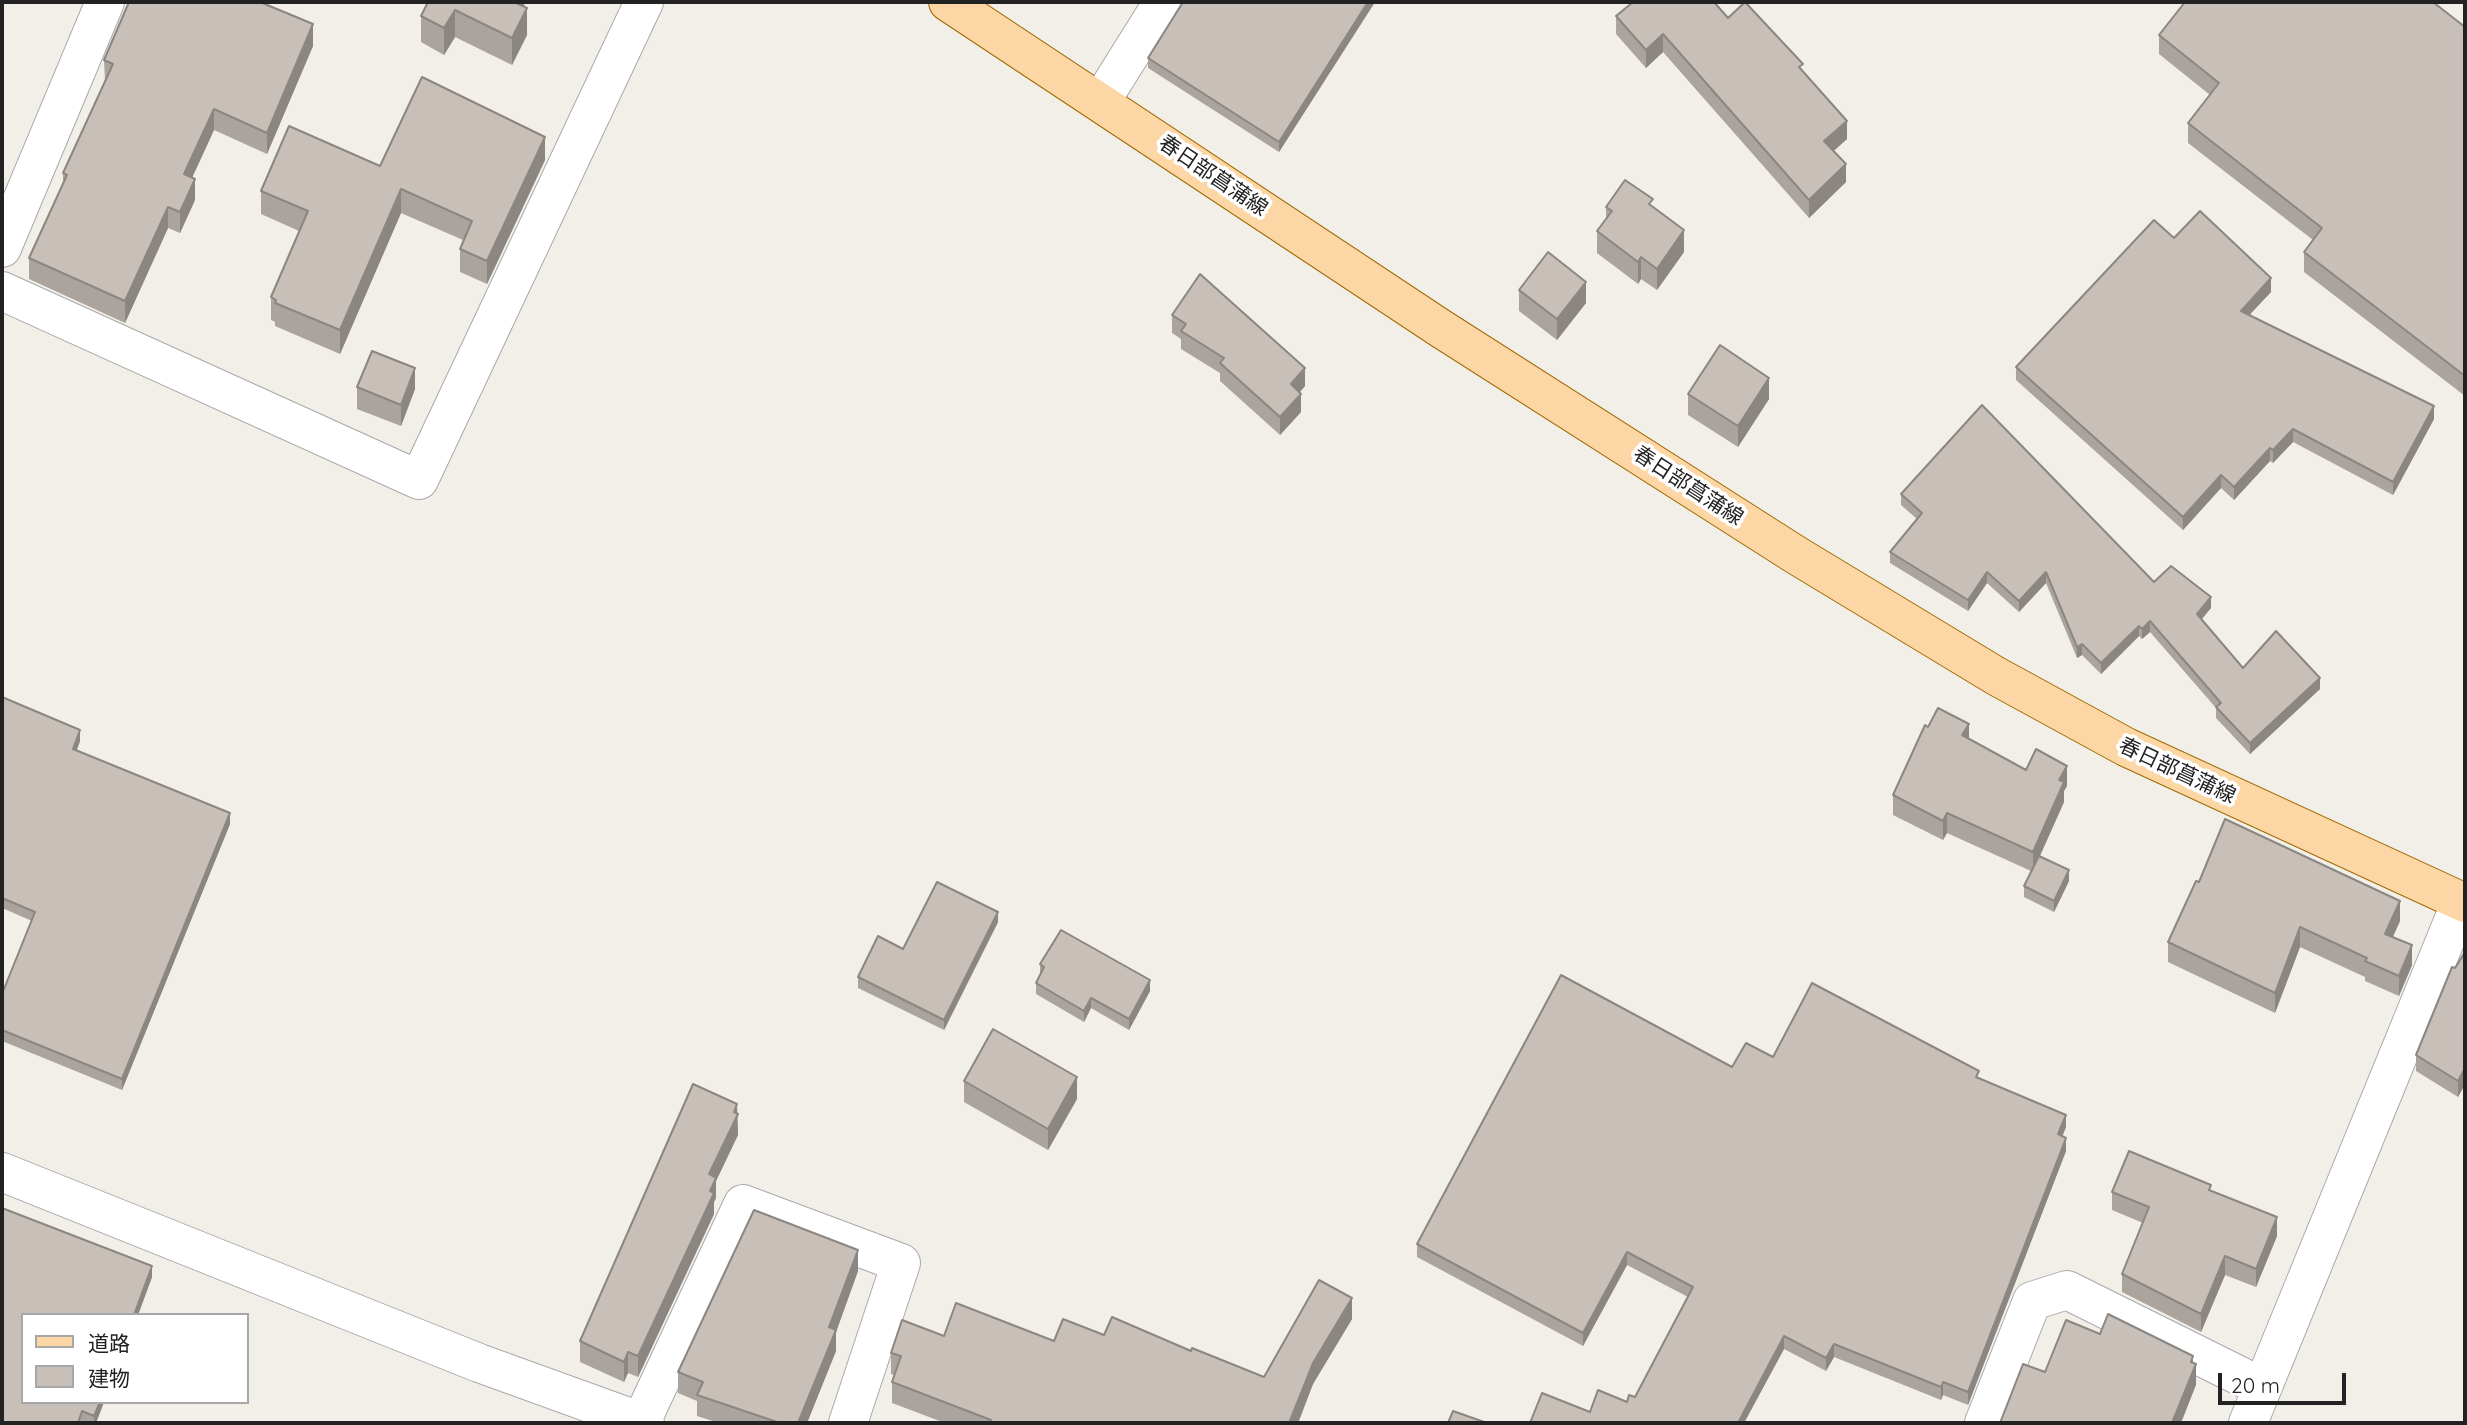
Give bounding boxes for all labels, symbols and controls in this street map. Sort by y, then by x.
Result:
street label: 春日部菖蒲線 [1154,130,1272,222]
street label: 春日部菖蒲線 [1628,441,1748,531]
street label: 春日部菖蒲線 [2115,733,2239,809]
legend [21,1313,248,1404]
text: 道路 [88,1330,130,1356]
scale bar [2222,1358,2350,1402]
text: 建物 [88,1365,130,1391]
text: 20 m [2231,1372,2280,1398]

